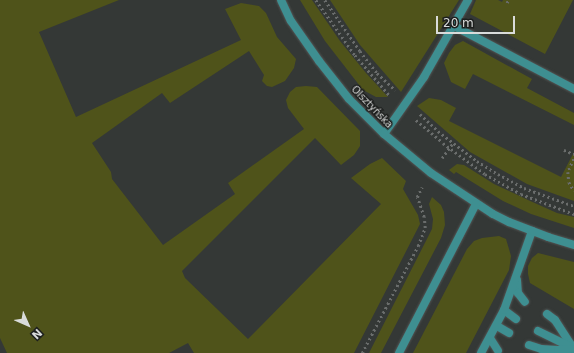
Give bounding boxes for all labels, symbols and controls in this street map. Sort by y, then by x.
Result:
scale bar [438,8,517,34]
text: 20 m [443,16,474,30]
street label: Olsztyńska [349,83,395,131]
north arrow [8,305,48,345]
text: N [29,326,45,342]

